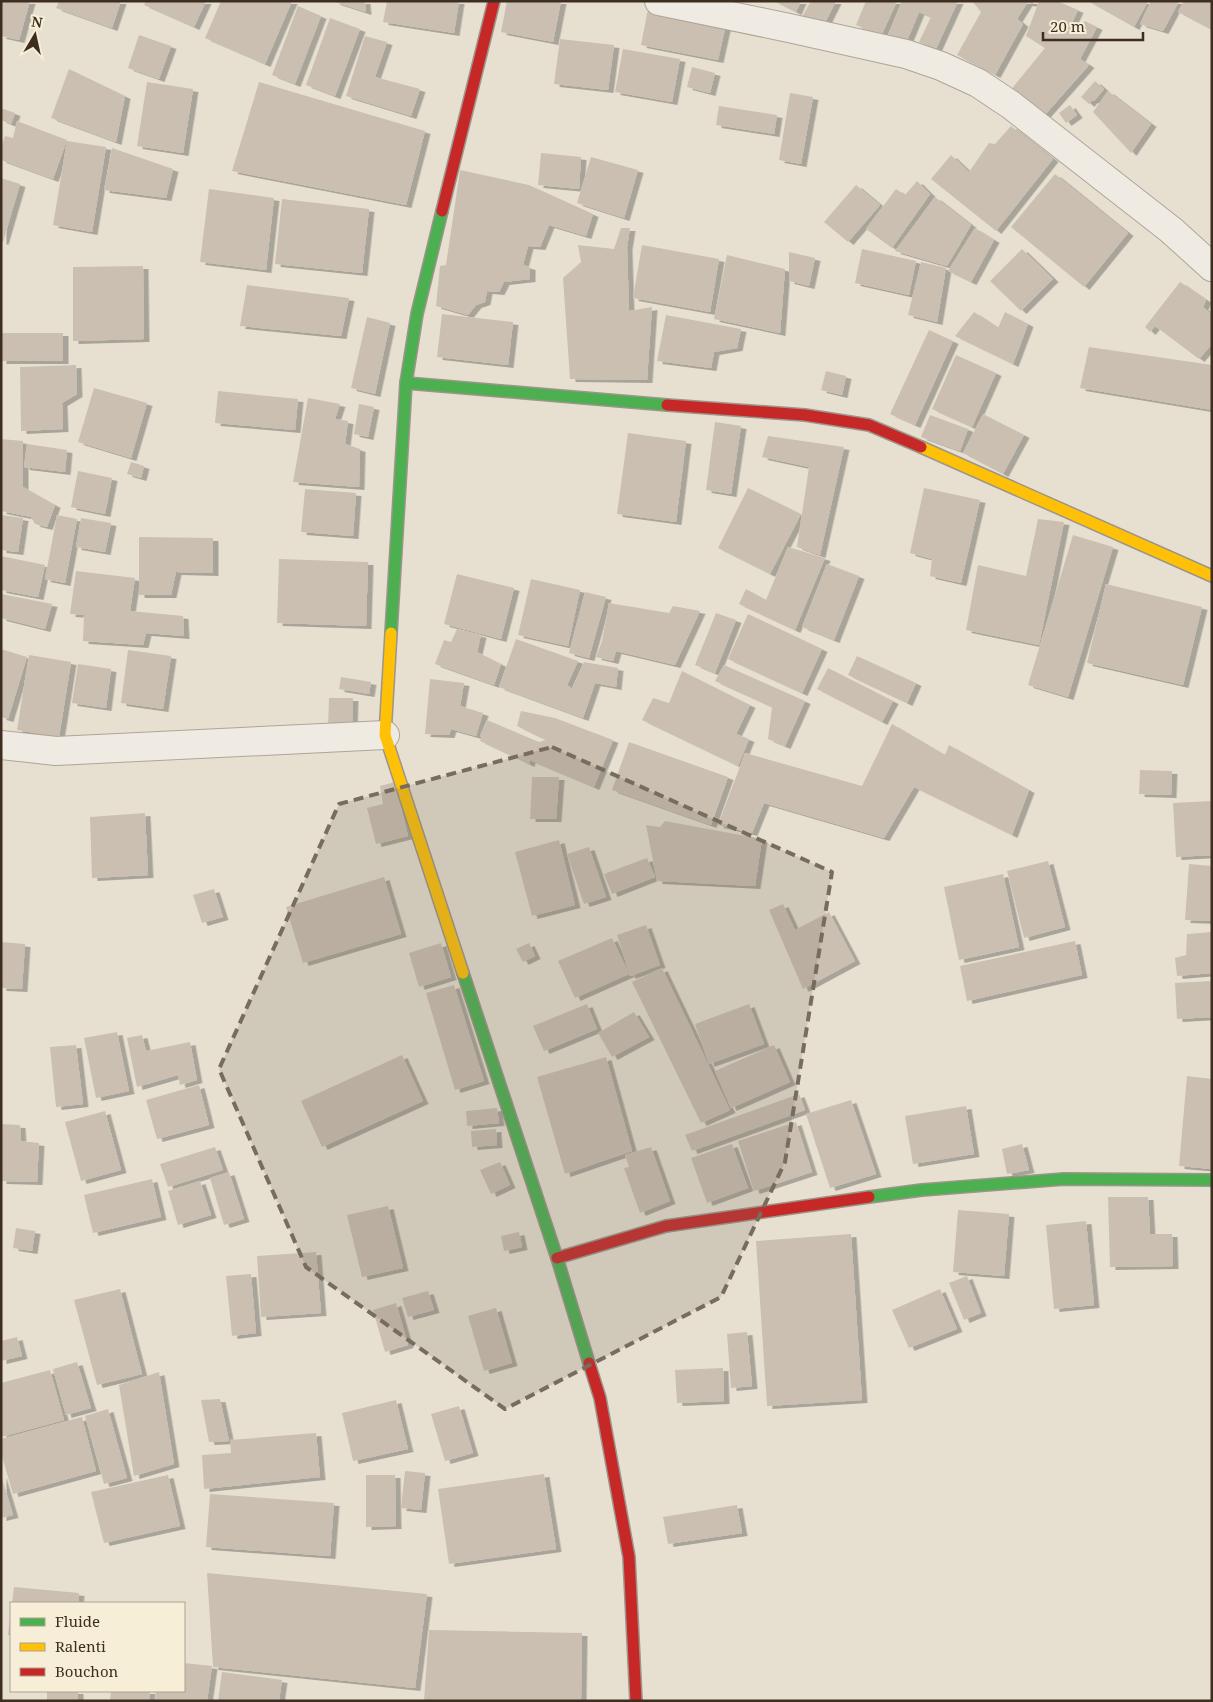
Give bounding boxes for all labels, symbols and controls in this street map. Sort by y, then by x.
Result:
north arrow [10,10,60,60]
scale bar [1043,10,1143,42]
text: N [30,11,44,32]
text: 20 m [1050,16,1085,36]
legend [10,1602,185,1692]
text: Fluide [55,1611,100,1631]
text: Ralenti [55,1636,106,1656]
text: Bouchon [55,1661,119,1681]

